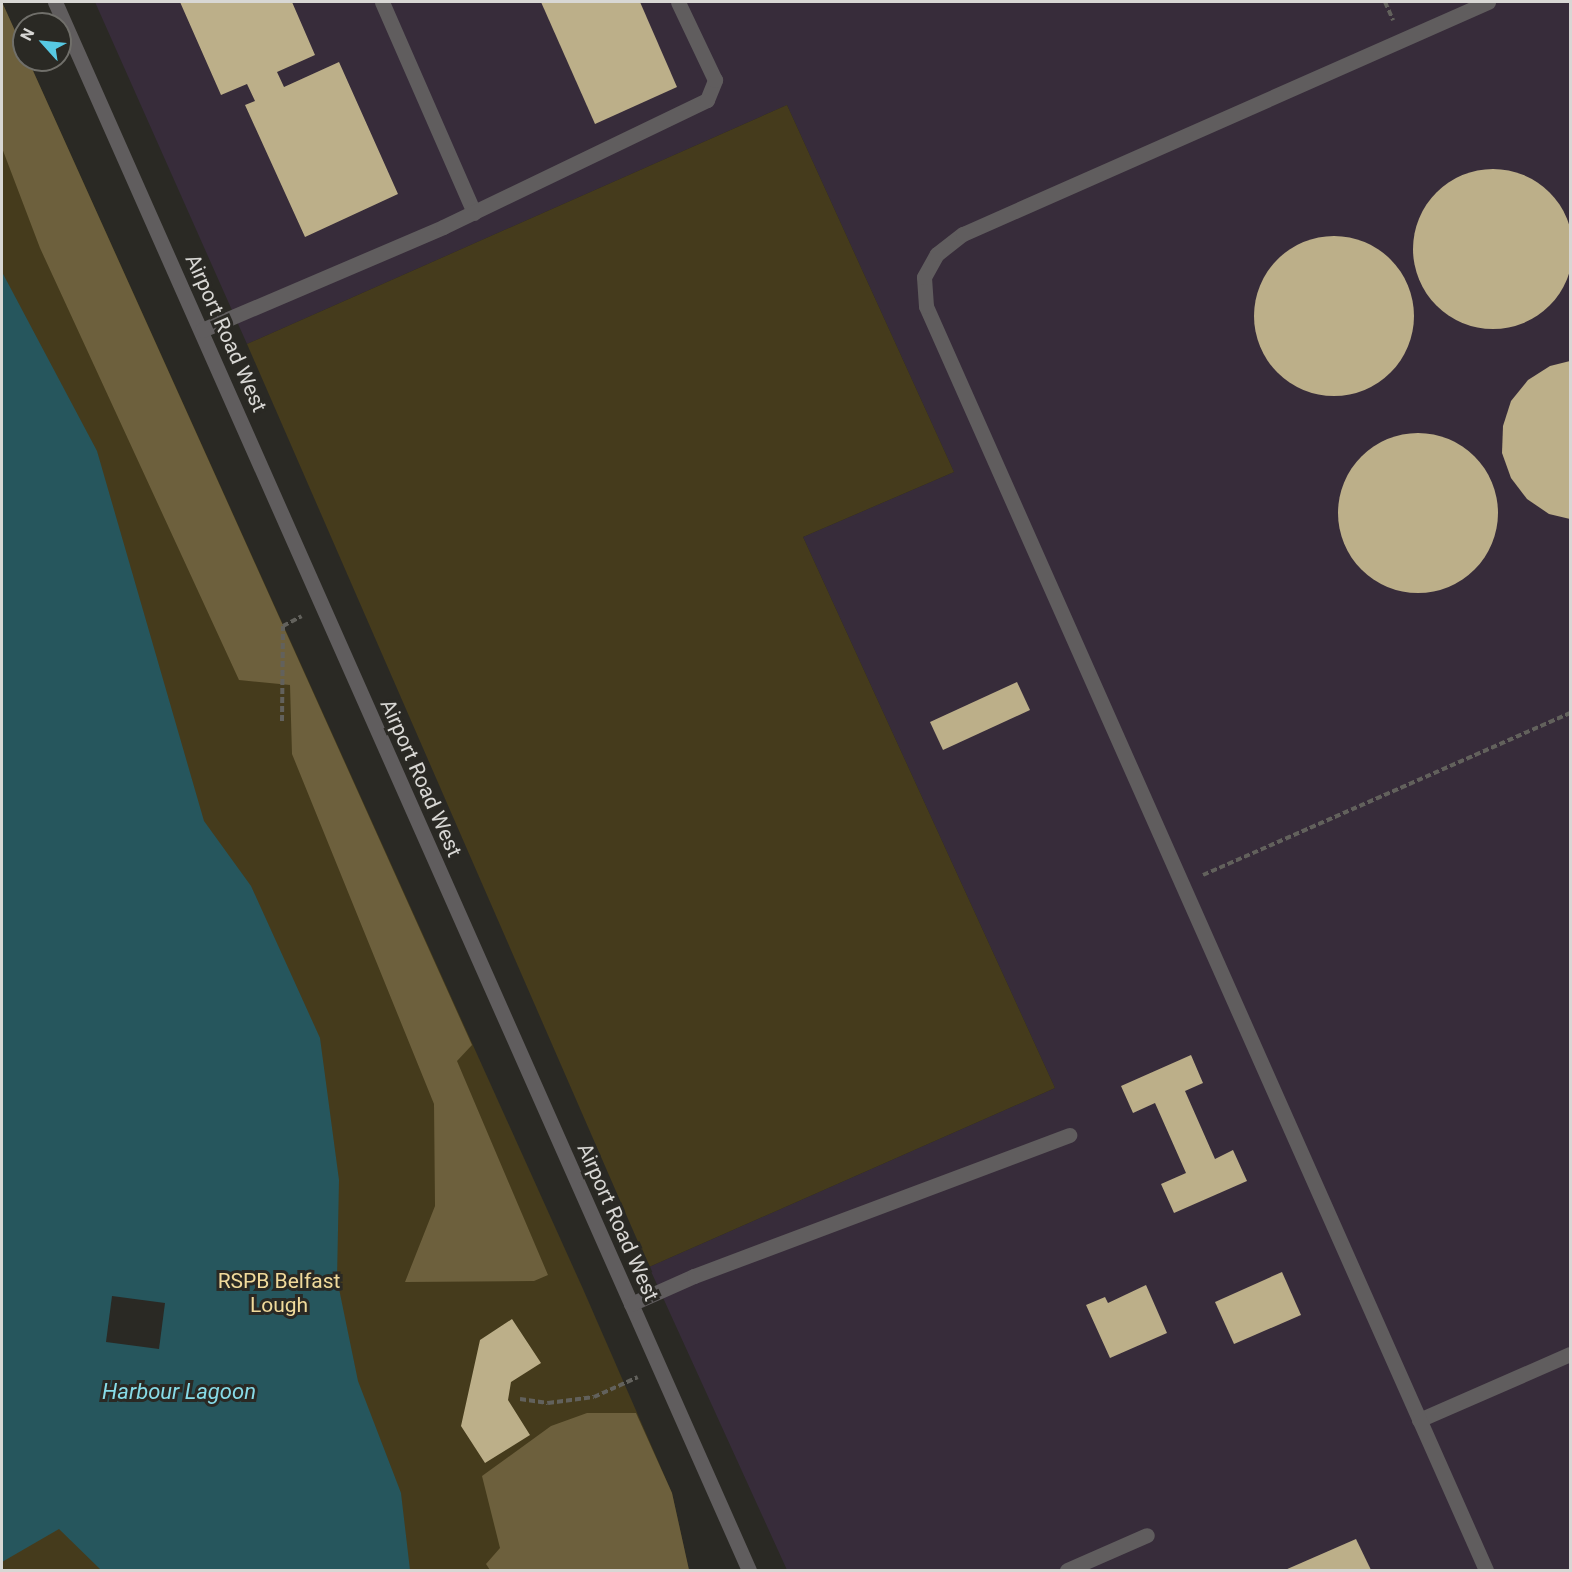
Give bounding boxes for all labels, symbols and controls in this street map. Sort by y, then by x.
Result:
north arrow [12,12,72,72]
text: N [16,25,38,44]
street label: Airport Road West [180,250,272,416]
street label: Airport Road West [375,695,467,861]
street label: Airport Road West [572,1139,664,1305]
park label: RSPB Belfast Lough [218,1268,340,1318]
water label: Harbour Lagoon [102,1379,256,1405]

